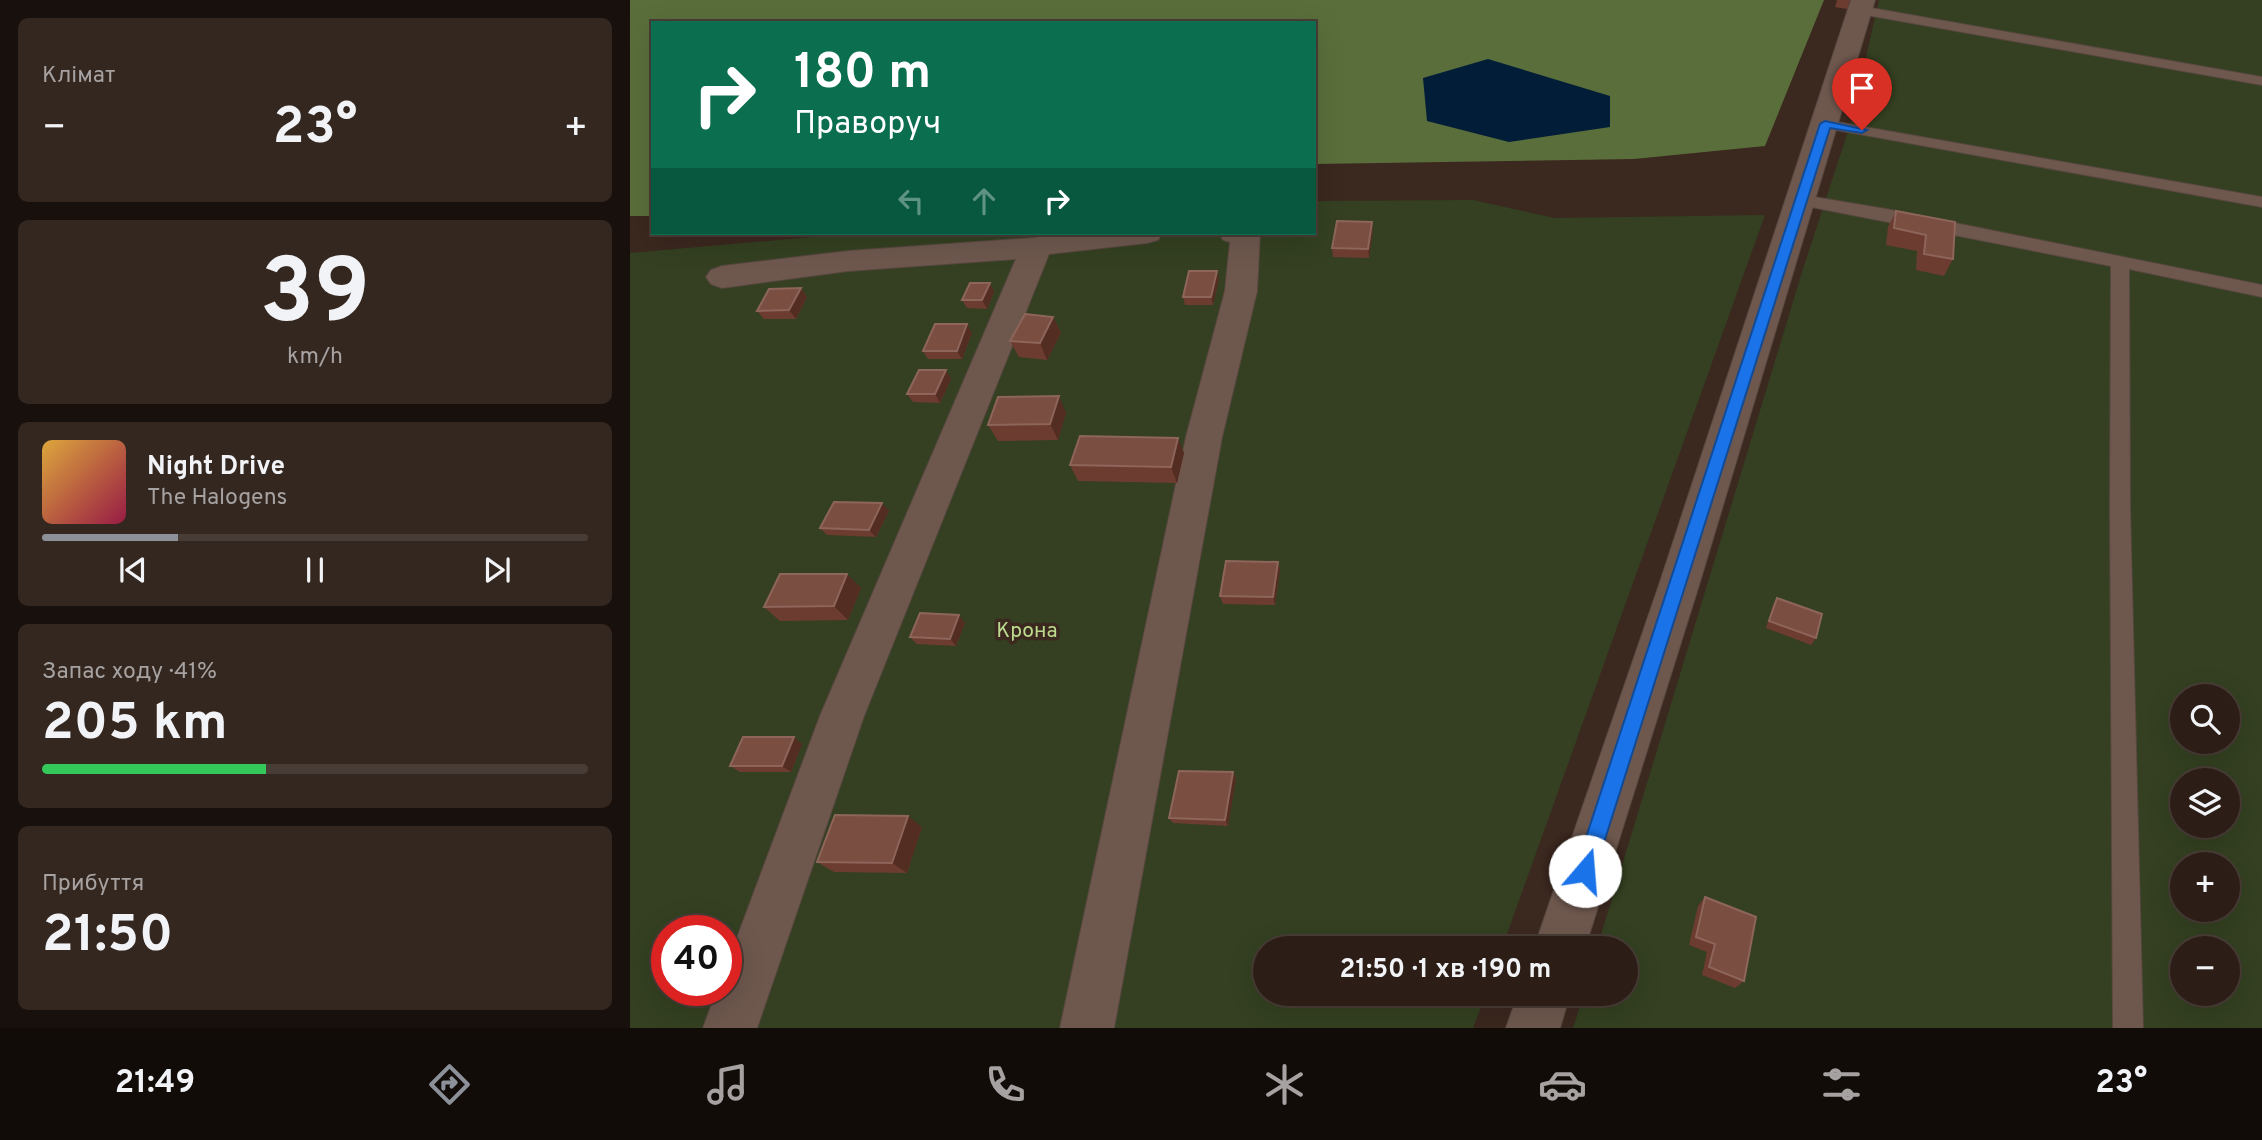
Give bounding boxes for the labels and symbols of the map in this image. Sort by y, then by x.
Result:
pin [1832,58,1892,130]
park label: Крона [996,618,1058,645]
position arrow [1548,834,1622,908]
speed limit sign: 40 [651,915,742,1006]

